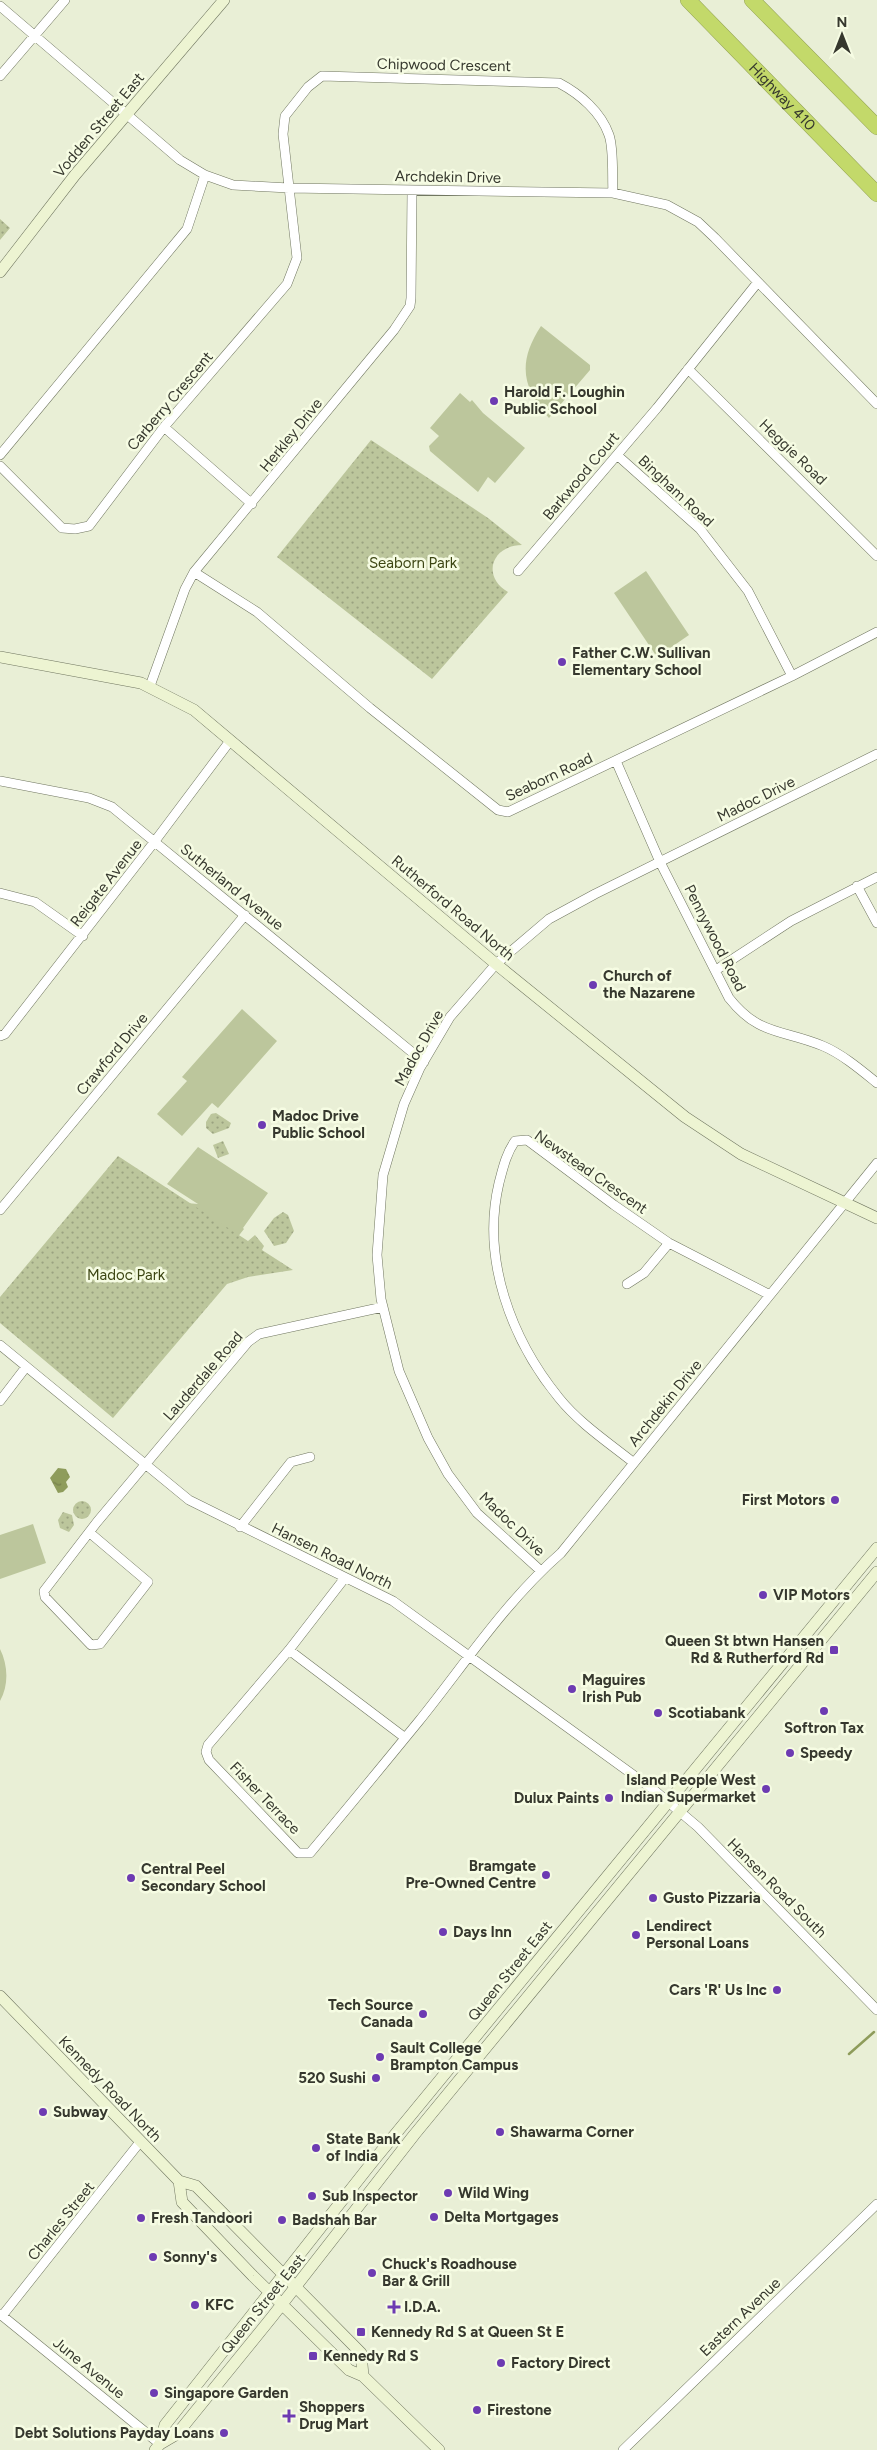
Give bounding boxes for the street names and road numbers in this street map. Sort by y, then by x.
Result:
street label: Chipwood Crescent [377,55,512,75]
street label: Highway 410 [745,59,819,134]
street label: Vodden Street East [50,69,148,181]
street label: Archdekin Drive [395,167,501,187]
street label: Carberry Crescent [123,348,217,454]
street label: Herkley Drive [256,395,326,475]
street label: Heggie Road [755,415,831,489]
street label: Barkwood Court [539,428,623,524]
street label: Bingham Road [634,451,718,531]
street label: Seaborn Road [503,749,595,805]
street label: Madoc Drive [714,772,798,826]
street label: Reigate Avenue [66,836,146,930]
street label: Sutherland Avenue [177,840,287,934]
street label: Rutherford Road North [388,851,518,965]
street label: Pennywood Road [680,882,750,994]
street label: Madoc Drive [391,1007,447,1089]
street label: Crawford Drive [72,1009,152,1099]
street label: Newstead Crescent [531,1126,651,1218]
street label: Lauderdale Road [159,1328,247,1424]
street label: Archdekin Drive [625,1356,705,1450]
street label: Madoc Drive [475,1488,549,1560]
street label: Hansen Road North [269,1519,395,1593]
street label: Fisher Terrace [226,1758,304,1838]
street label: Hansen Road South [724,1835,830,1941]
street label: Queen Street East [464,1917,556,2025]
street label: Kennedy Road North [55,2032,165,2146]
street label: Charles Street [24,2178,98,2264]
street label: Queen Street East [217,2250,309,2358]
street label: Eastern Avenue [696,2274,784,2360]
street label: June Avenue [49,2334,129,2402]

